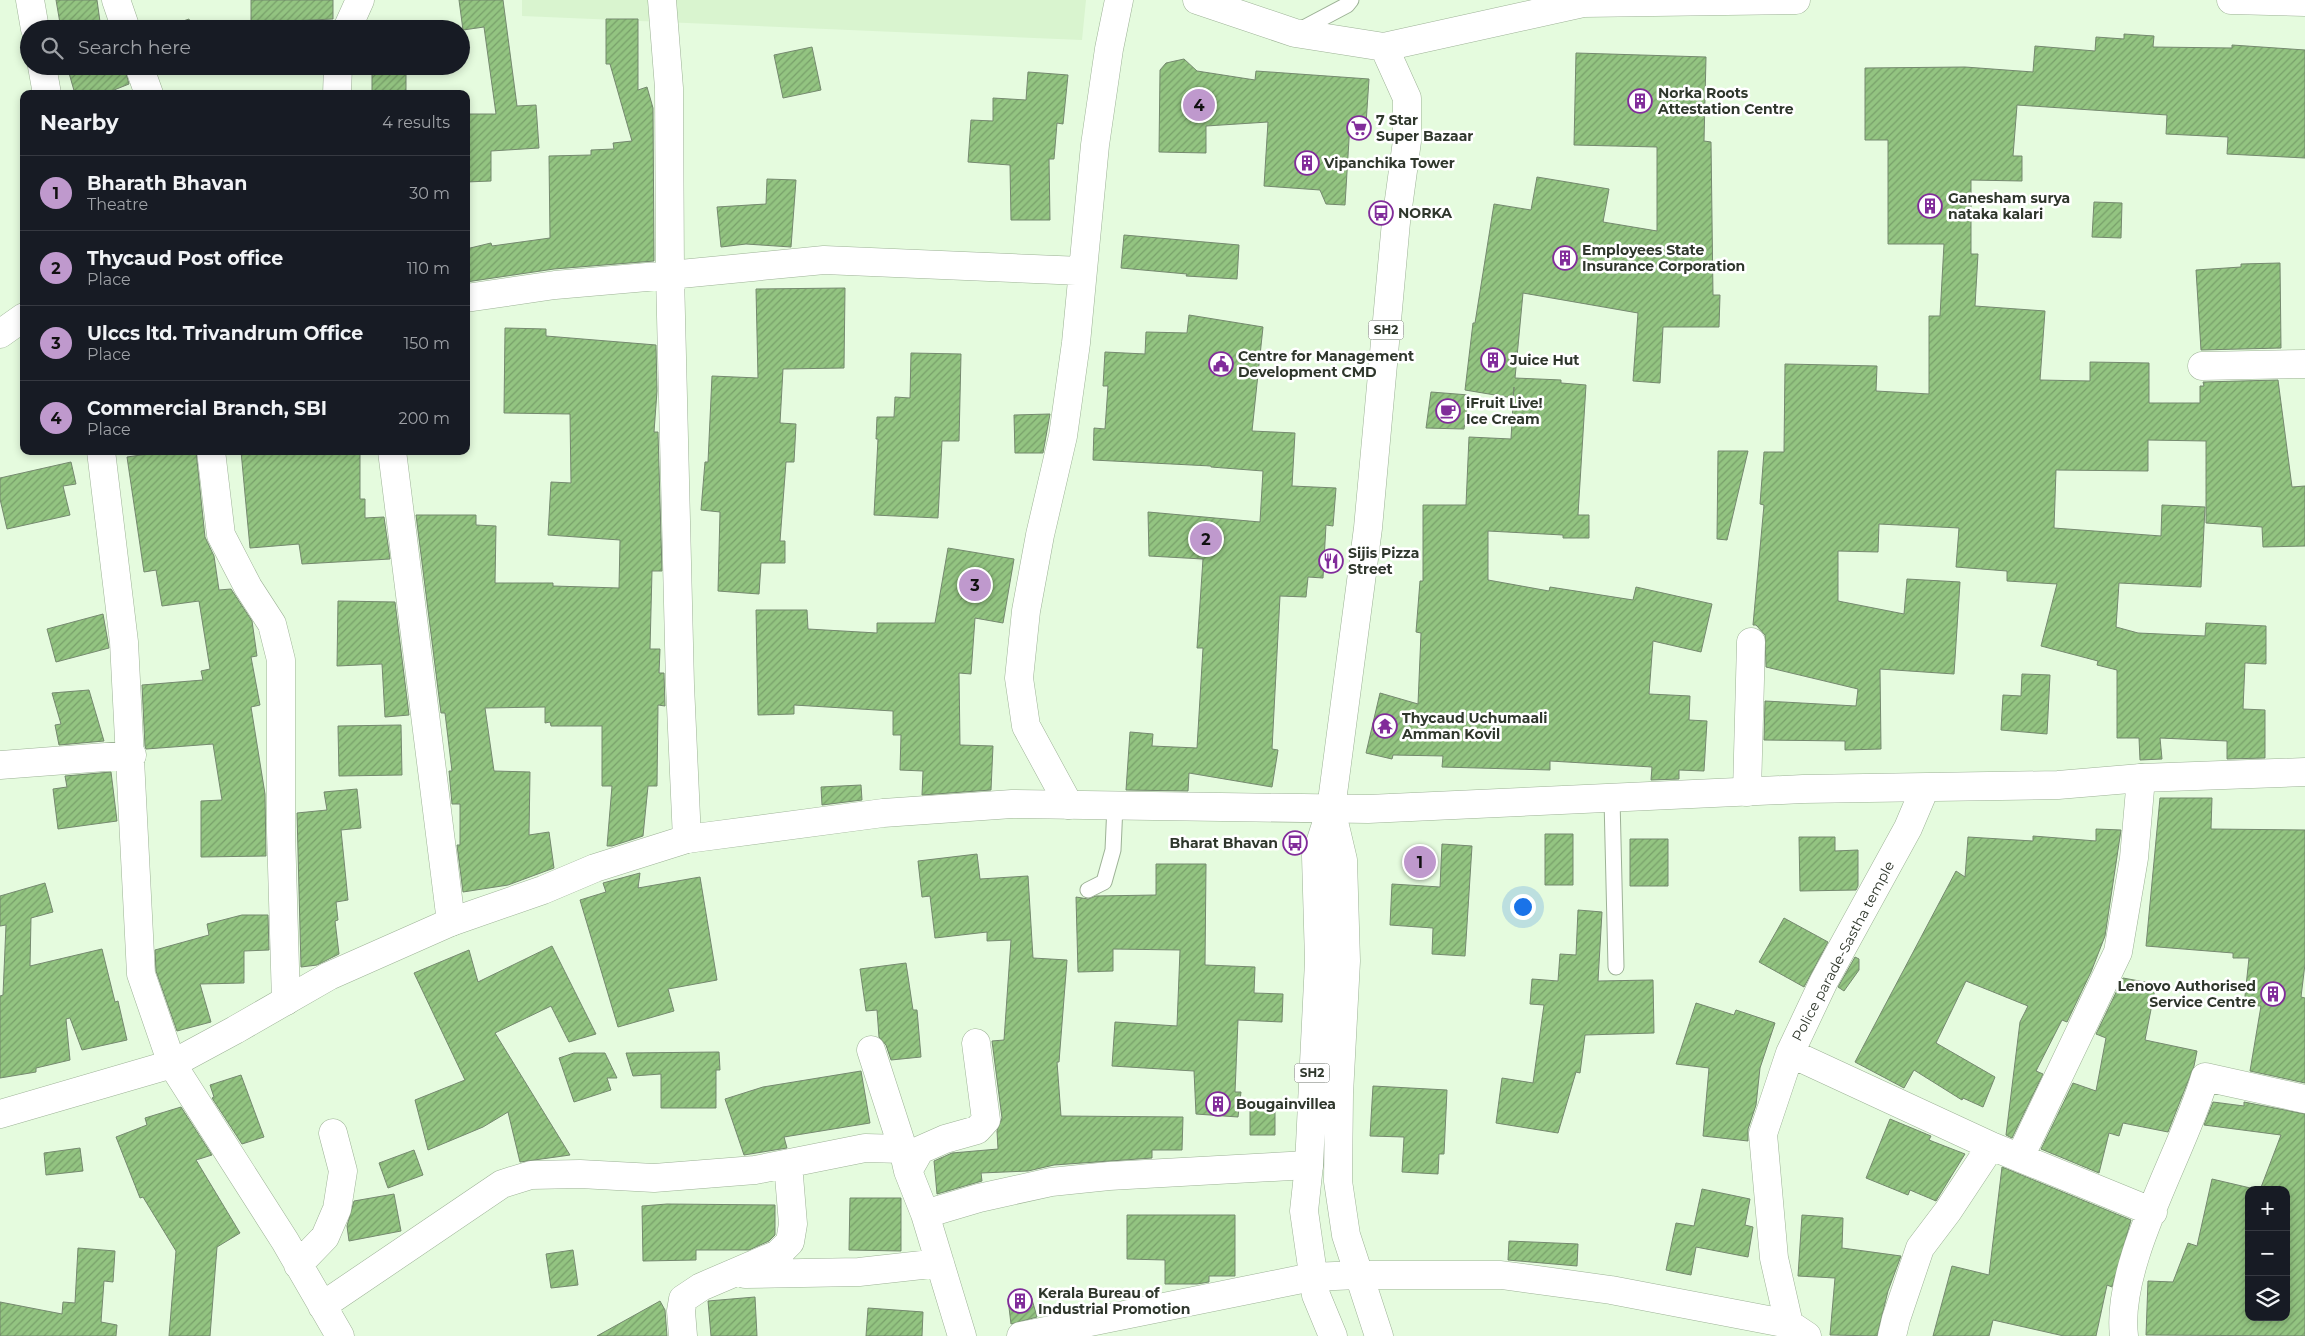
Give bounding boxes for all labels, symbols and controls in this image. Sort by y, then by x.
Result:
search box [20,20,470,75]
icon: search [38,34,66,62]
text: Search here [78,36,191,59]
place label: Norka Roots Attestation Centre [1657,84,1794,118]
pin: 4 [1183,86,1215,124]
building icon: Norka Roots Attestation Centre [1627,88,1653,114]
text: Nearby [40,110,119,135]
place label: 7 Star Super Bazaar [1376,111,1473,145]
text: 4 results [382,113,450,132]
supermarket icon: 7 Star Super Bazaar [1346,115,1372,141]
building icon: Vipanchika Tower [1294,150,1320,176]
place label: Vipanchika Tower [1323,154,1455,172]
text: Bharath Bhavan [87,172,247,195]
text: 1 [53,184,59,203]
text: 30 m [409,184,450,203]
place label: Ganesham surya nataka kalari [1948,189,2070,223]
building icon: Ganesham surya nataka kalari [1917,193,1943,219]
text: Theatre [87,195,148,214]
bus stop icon: NORKA [1368,200,1394,226]
place label: NORKA [1398,204,1452,222]
place label: Employees State Insurance Corporation [1582,241,1745,275]
building icon: Employees State Insurance Corporation [1552,245,1578,271]
text: Thycaud Post office [87,247,283,270]
text: 2 [51,259,61,278]
text: 110 m [407,259,450,278]
text: Place [87,270,131,289]
road number: SH2 [1368,320,1404,340]
text: Ulccs ltd. Trivandrum Office [87,322,363,345]
text: 3 [51,334,61,353]
text: 150 m [403,334,450,353]
text: Place [87,345,131,364]
place label: Centre for Management Development CMD [1238,347,1414,381]
building icon: Juice Hut [1480,347,1506,373]
public building icon: Centre for Management Development CMD [1208,351,1234,377]
place label: Juice Hut [1509,351,1579,369]
place label: iFruit Live! Ice Cream [1466,394,1543,428]
text: Commercial Branch, SBI [87,397,327,420]
cafe icon: iFruit Live! Ice Cream [1435,398,1461,424]
text: 4 [50,409,62,428]
text: 200 m [399,409,450,428]
text: Place [87,420,131,439]
pin: 2 [1190,520,1222,558]
place label: Sijis Pizza Street [1348,544,1419,578]
restaurant icon: Sijis Pizza Street [1318,548,1344,574]
pin: 3 [959,566,991,604]
place label: Thycaud Uchumaali Amman Kovil [1401,709,1547,743]
temple icon: Thycaud Uchumaali Amman Kovil [1372,713,1398,739]
bus stop icon: Bharat Bhavan [1282,830,1308,856]
place label: Bharat Bhavan [1170,834,1278,852]
pin: 1 [1404,843,1436,881]
street label: Police parade-Sastha temple [1788,858,1898,1044]
your location [1510,894,1536,920]
place label: Lenovo Authorised Service Centre [2117,977,2256,1011]
building icon: Lenovo Authorised Service Centre [2260,981,2286,1007]
road number: SH2 [1294,1064,1330,1082]
building icon: Bougainvillea [1205,1091,1231,1117]
place label: Bougainvillea [1236,1095,1336,1113]
map controls [2245,1186,2290,1321]
button: + [2245,1186,2290,1231]
button: − [2245,1231,2290,1276]
button: layers [2245,1276,2290,1321]
place label: Kerala Bureau of Industrial Promotion [1038,1284,1190,1318]
building icon: Kerala Bureau of Industrial Promotion [1007,1288,1033,1314]

